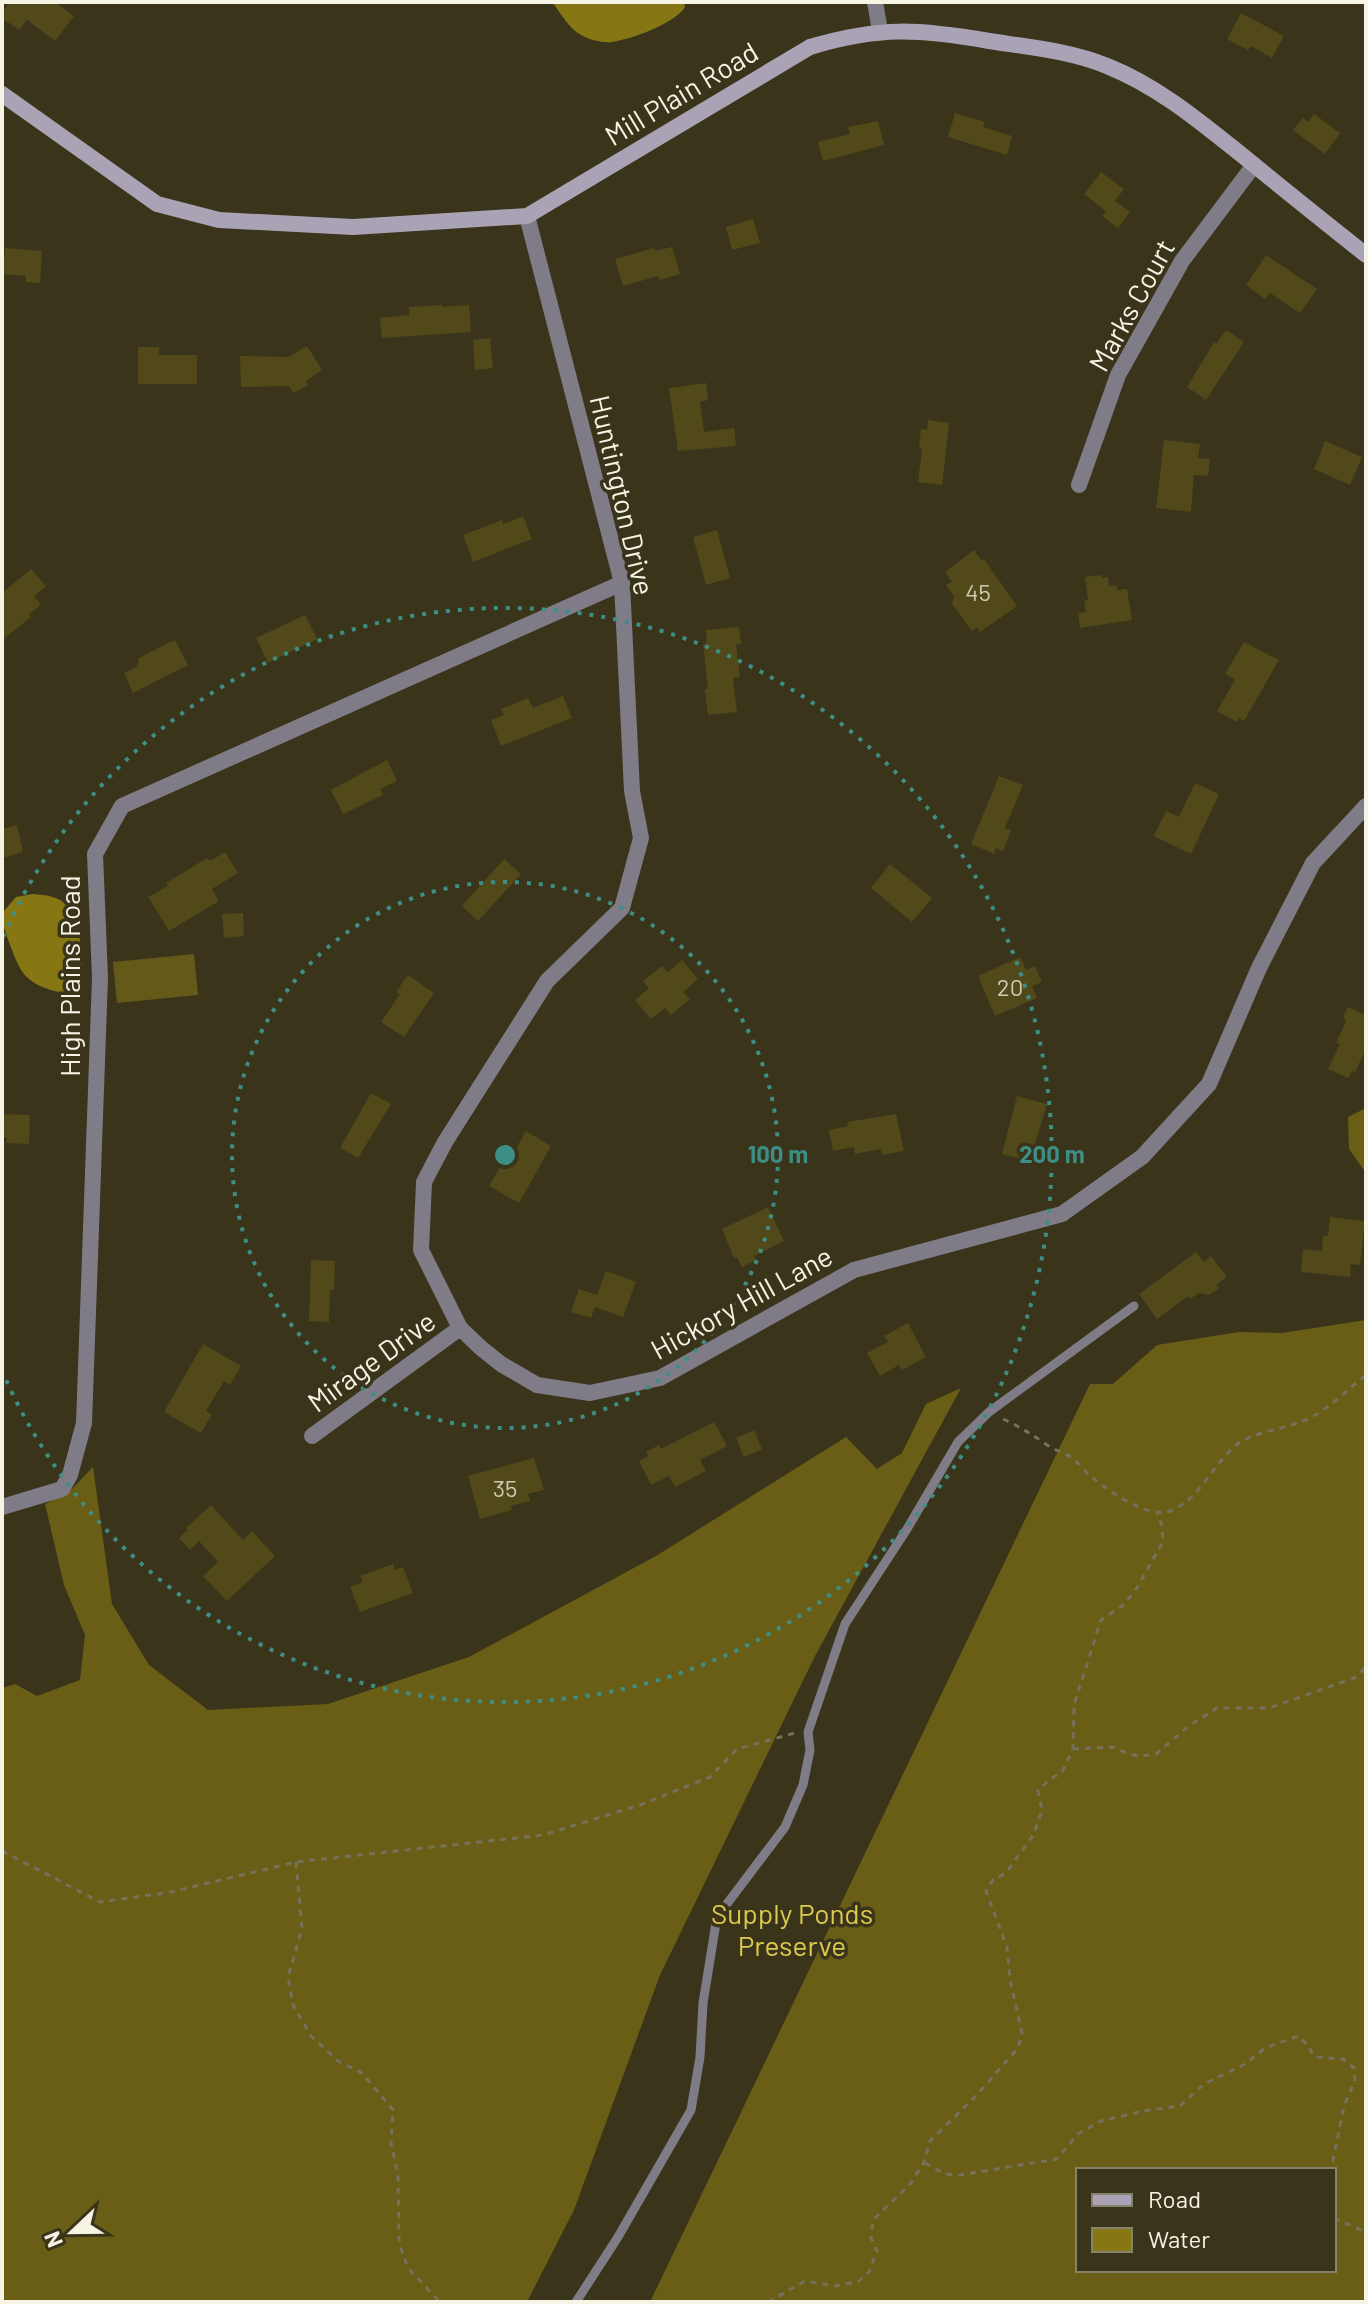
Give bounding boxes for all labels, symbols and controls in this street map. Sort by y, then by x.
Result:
street label: Mill Plain Road [598,34,764,152]
street label: Marks Court [1081,233,1181,377]
street label: Huntington Drive [583,392,663,598]
house number: 45 [965,577,991,606]
street label: High Plains Road [52,875,86,1077]
house number: 20 [997,972,1023,1001]
text: 100 m [748,1139,808,1168]
text: 200 m [1019,1139,1085,1168]
centre of rings [491,1141,519,1169]
street label: Hickory Hill Lane [644,1238,838,1366]
street label: Mirage Drive [301,1303,441,1419]
house number: 35 [493,1473,517,1502]
park label: Supply Ponds Preserve [711,1896,873,1962]
legend [1076,2168,1336,2272]
text: Road [1148,2184,1201,2213]
north arrow [32,2192,112,2272]
text: Water [1148,2224,1210,2253]
text: N [38,2228,67,2252]

